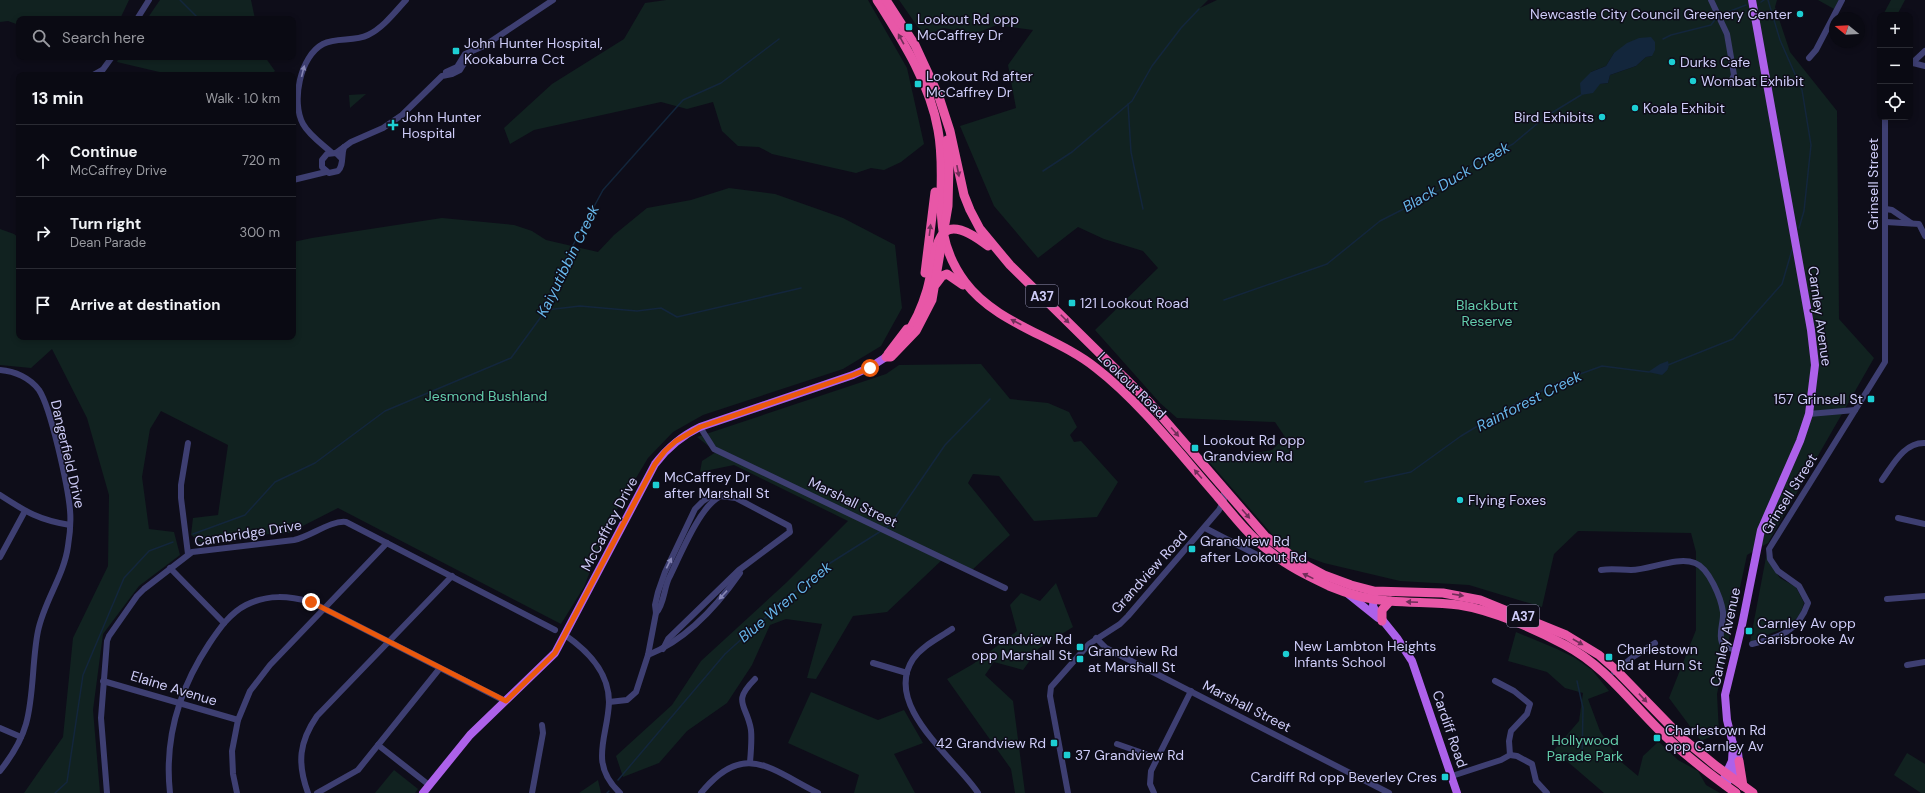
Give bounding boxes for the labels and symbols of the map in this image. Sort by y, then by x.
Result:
place label: Newcastle City Council Greenery Center [1530,5,1792,23]
marker: Newcastle City Council Greenery Center [1795,9,1805,19]
place label: Lookout Rd opp McCaffrey Dr [917,10,1019,44]
north arrow [1829,12,1865,48]
marker: Lookout Rd opp McCaffrey Dr [904,22,914,32]
one-way arrow [898,33,904,45]
place label: John Hunter Hospital, Kookaburra Cct [464,34,603,68]
marker: John Hunter Hospital, Kookaburra Cct [451,46,461,56]
place label: Durks Cafe [1680,53,1750,71]
marker: Durks Cafe [1667,57,1677,67]
one-way arrow [300,65,306,77]
place label: Lookout Rd after McCaffrey Dr [926,67,1033,101]
place label: Wombat Exhibit [1701,72,1804,90]
marker: Wombat Exhibit [1688,76,1698,86]
marker: Lookout Rd after McCaffrey Dr [913,79,923,89]
place label: Koala Exhibit [1643,99,1725,117]
marker: Koala Exhibit [1630,103,1640,113]
place label: John Hunter Hospital [402,108,481,142]
place label: Bird Exhibits [1514,108,1594,126]
marker: Bird Exhibits [1597,112,1607,122]
marker: John Hunter Hospital [387,119,399,131]
water label: Black Duck Creek [1399,137,1514,217]
street label: Grinsell Street [1864,138,1882,230]
one-way arrow [956,165,962,178]
water label: Kaiyutibbin Creek [532,201,604,321]
one-way arrow [927,224,933,236]
street label: Carnley Avenue [1804,265,1836,367]
road number: A37 [1026,285,1058,307]
place label: 121 Lookout Road [1080,294,1189,312]
park label: Blackbutt Reserve [1456,296,1518,330]
marker: 121 Lookout Road [1067,298,1077,308]
one-way arrow [1060,314,1070,324]
one-way arrow [1010,319,1022,325]
street label: Lookout Road [1094,348,1170,422]
route start [861,359,879,377]
water label: Rainforest Creek [1473,366,1585,436]
park label: Jesmond Bushland [425,387,547,405]
place label: 157 Grinsell St [1773,390,1863,408]
marker: 157 Grinsell St [1866,394,1876,404]
street label: Dangerfield Drive [47,398,89,510]
one-way arrow [1171,427,1180,438]
place label: Lookout Rd opp Grandview Rd [1203,431,1305,465]
marker: Lookout Rd opp Grandview Rd [1190,443,1200,453]
street label: Grinsell Street [1757,450,1821,538]
place label: McCaffrey Dr after Marshall St [664,468,769,502]
one-way arrow [1193,469,1202,479]
street label: Marshall Street [805,473,901,531]
street label: McCaffrey Drive [577,474,641,574]
marker: McCaffrey Dr after Marshall St [651,480,661,490]
place label: Flying Foxes [1468,491,1546,509]
marker: Flying Foxes [1455,495,1465,505]
one-way arrow [1241,509,1250,519]
street label: Cambridge Drive [193,516,303,550]
street label: Grandview Road [1107,527,1191,617]
place label: Grandview Rd after Lookout Rd [1200,532,1307,566]
marker: Grandview Rd after Lookout Rd [1187,544,1197,554]
one-way arrow [666,557,672,568]
water label: Blue Wren Creek [734,557,836,647]
one-way arrow [1303,573,1314,579]
street label: Carnley Avenue [1706,586,1744,688]
one-way arrow [719,589,728,600]
one-way arrow [1452,592,1464,598]
route end [302,593,320,611]
one-way arrow [1405,599,1418,605]
road number: A37 [1507,605,1539,627]
place label: Carnley Av opp Carisbrooke Av [1757,614,1856,648]
marker: Carnley Av opp Carisbrooke Av [1744,626,1754,636]
place label: Grandview Rd opp Marshall St [972,630,1072,664]
place label: New Lambton Heights Infants School [1294,637,1436,671]
one-way arrow [1572,639,1584,645]
place label: Charlestown Rd at Hurn St [1617,640,1702,674]
marker: Grandview Rd opp Marshall St [1075,642,1085,652]
place label: Grandview Rd at Marshall St [1088,642,1178,676]
marker: New Lambton Heights Infants School [1281,649,1291,659]
marker: Charlestown Rd at Hurn St [1604,652,1614,662]
marker: Grandview Rd at Marshall St [1075,654,1085,664]
street label: Elaine Avenue [129,666,219,710]
street label: Marshall Street [1200,676,1294,736]
street label: Cardiff Road [1428,688,1472,770]
one-way arrow [1638,694,1647,703]
place label: Charlestown Rd opp Carnley Av [1665,721,1766,755]
park label: Hollywood Parade Park [1547,731,1623,765]
marker: Charlestown Rd opp Carnley Av [1652,733,1662,743]
place label: 42 Grandview Rd [936,734,1046,752]
marker: 42 Grandview Rd [1049,738,1059,748]
place label: 37 Grandview Rd [1075,746,1184,764]
marker: 37 Grandview Rd [1062,750,1072,760]
place label: Cardiff Rd opp Beverley Cres [1251,768,1437,786]
marker: Cardiff Rd opp Beverley Cres [1440,772,1450,782]

